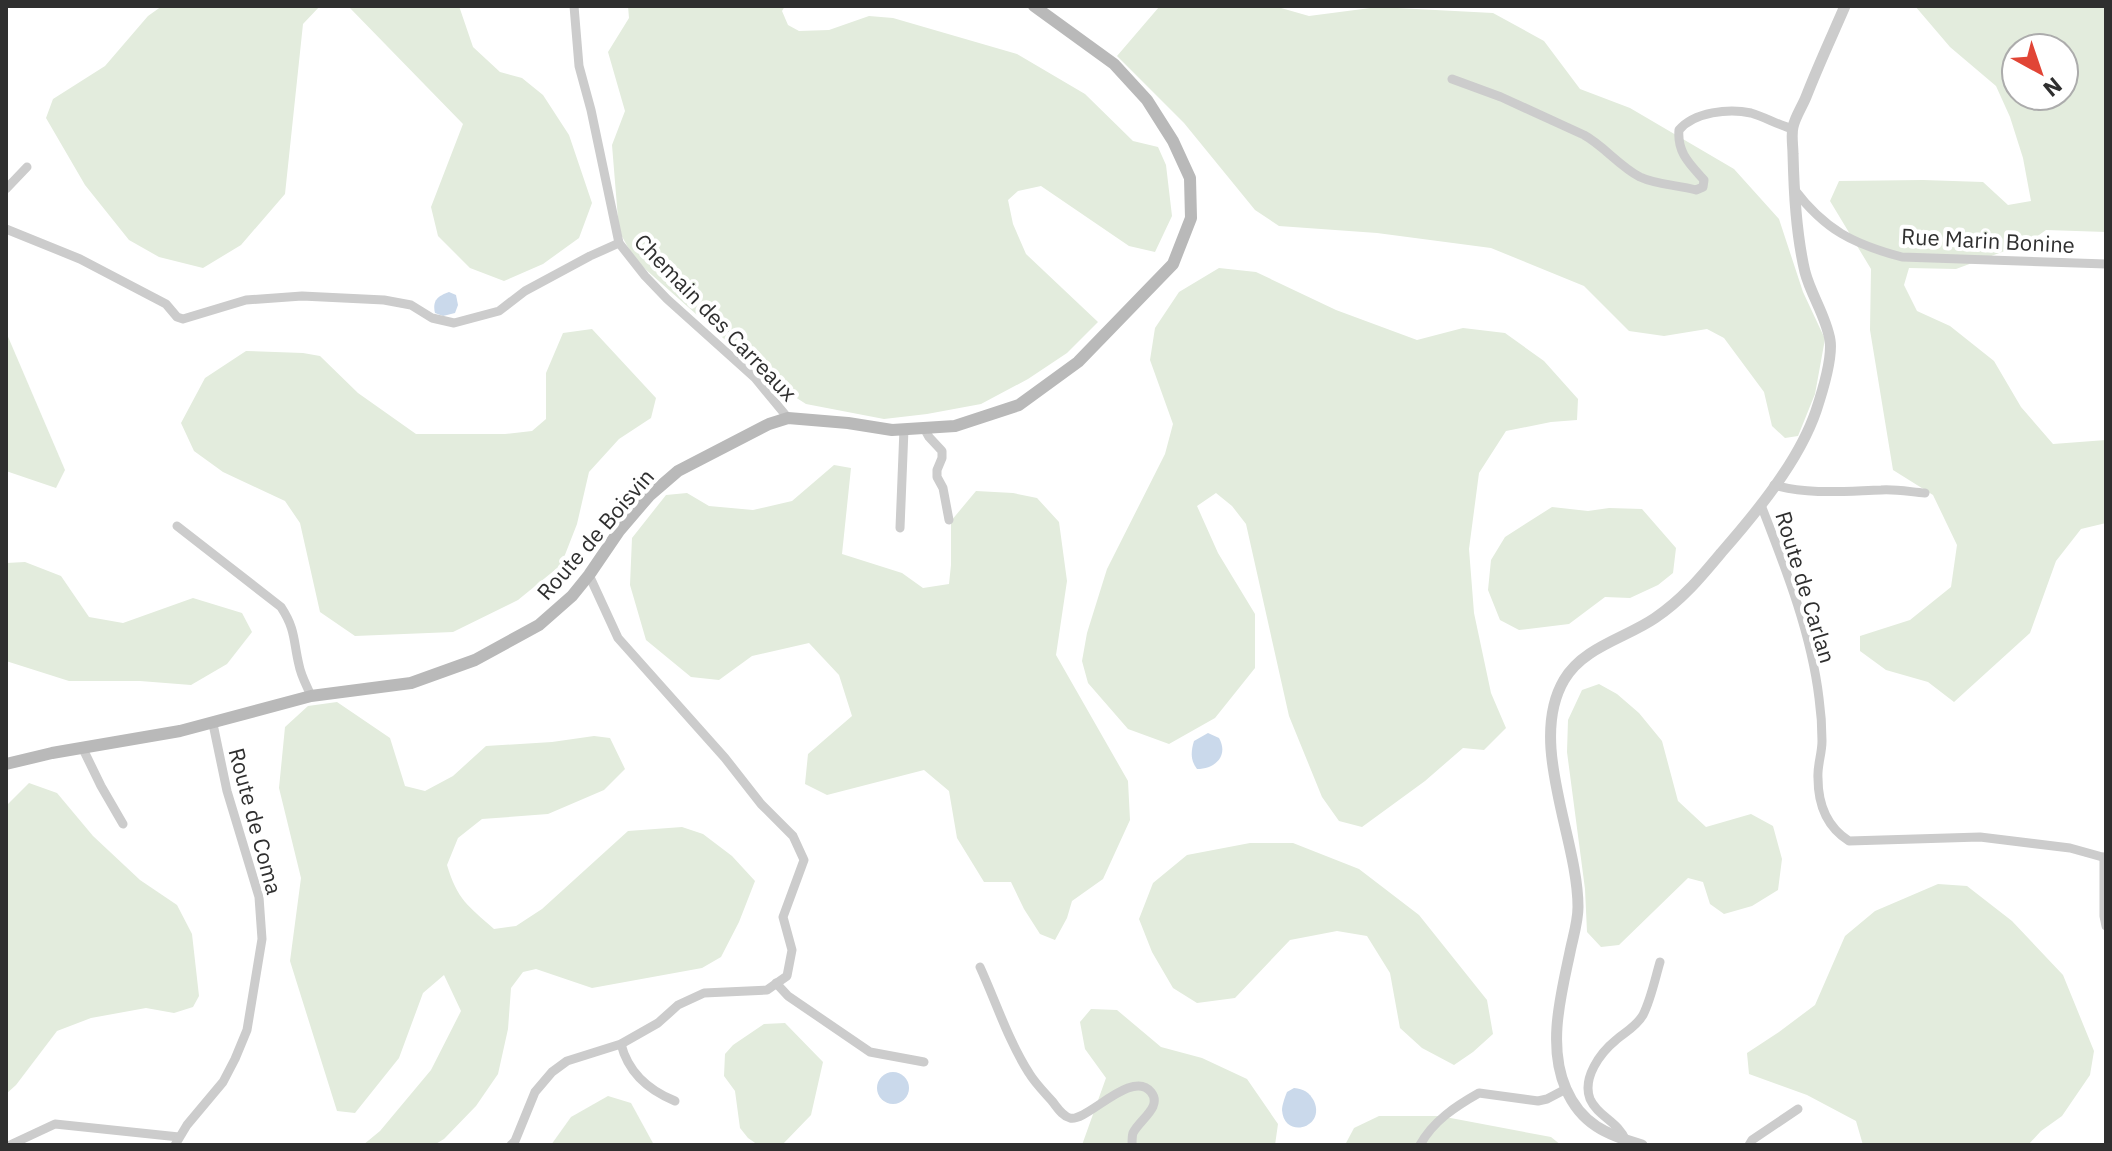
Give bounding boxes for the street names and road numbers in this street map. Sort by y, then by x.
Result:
street label: Rue Marin Bonine [1900,221,2076,259]
street label: Chemain des Carreaux [628,227,804,407]
street label: Route de Boisvin [530,462,660,606]
street label: Route de Carlan [1769,508,1843,666]
street label: Route de Coma [223,745,290,898]

